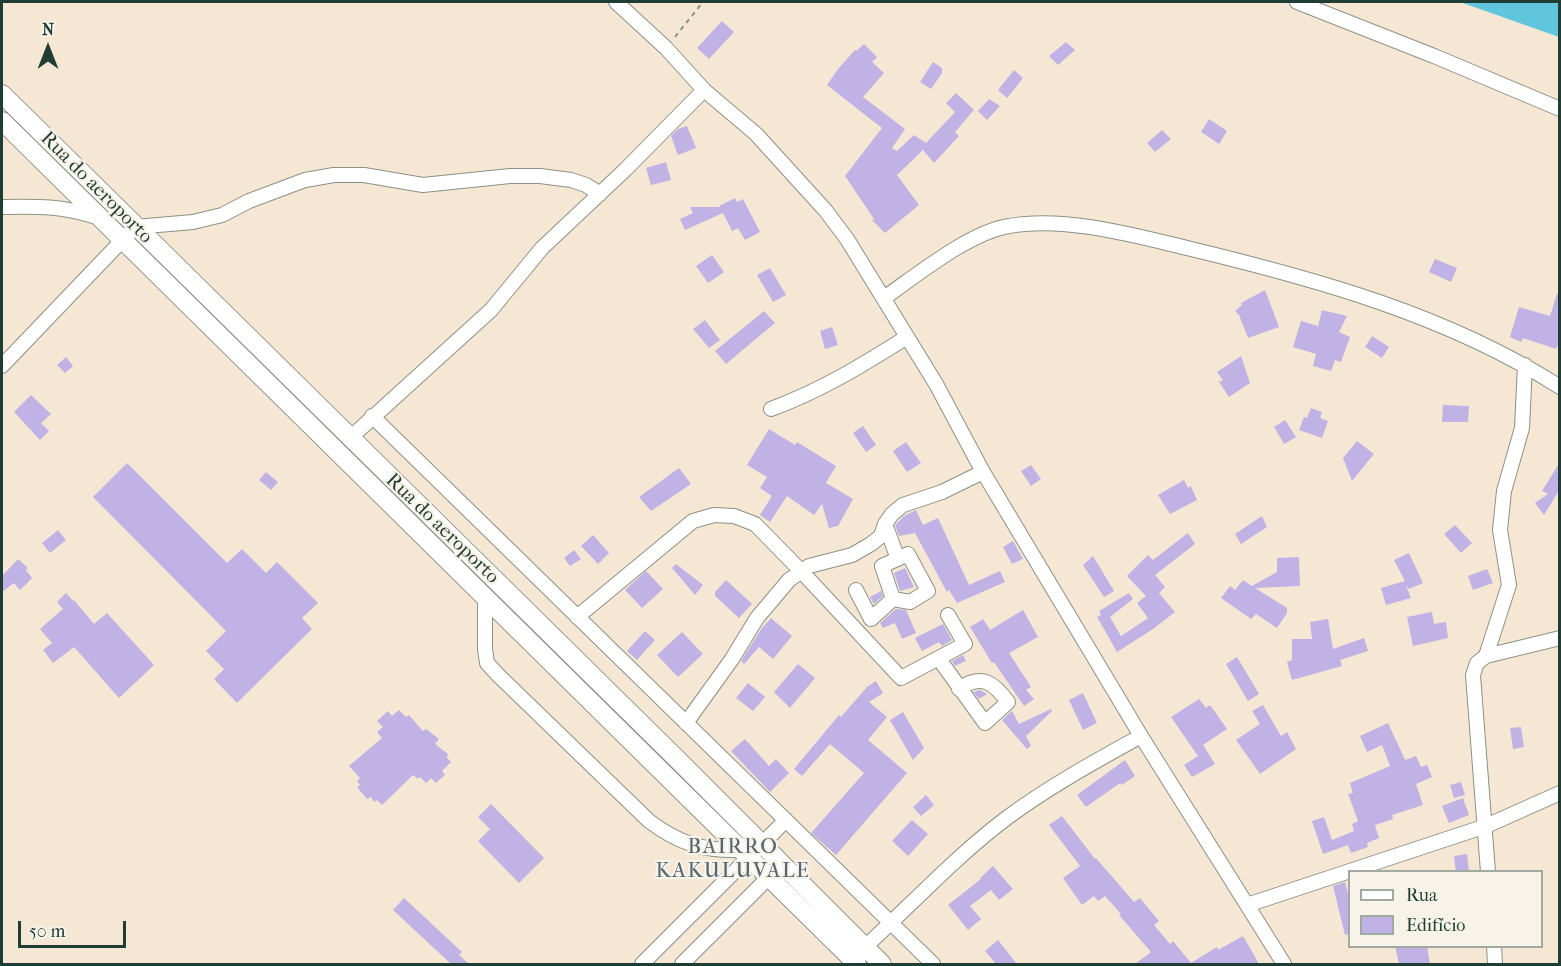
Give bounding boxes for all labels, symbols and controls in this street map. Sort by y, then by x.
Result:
north arrow [18,18,78,78]
text: N [42,20,54,39]
street label: Rua do aeroporto [35,127,157,249]
street label: Rua do aeroporto [380,469,504,589]
district label: BAIRRO KAKULUVALE [656,835,810,885]
legend [1348,870,1543,948]
text: Rua [1406,885,1437,906]
scale bar [21,909,129,947]
text: Edifício [1406,915,1465,936]
text: 50 m [29,921,65,942]

